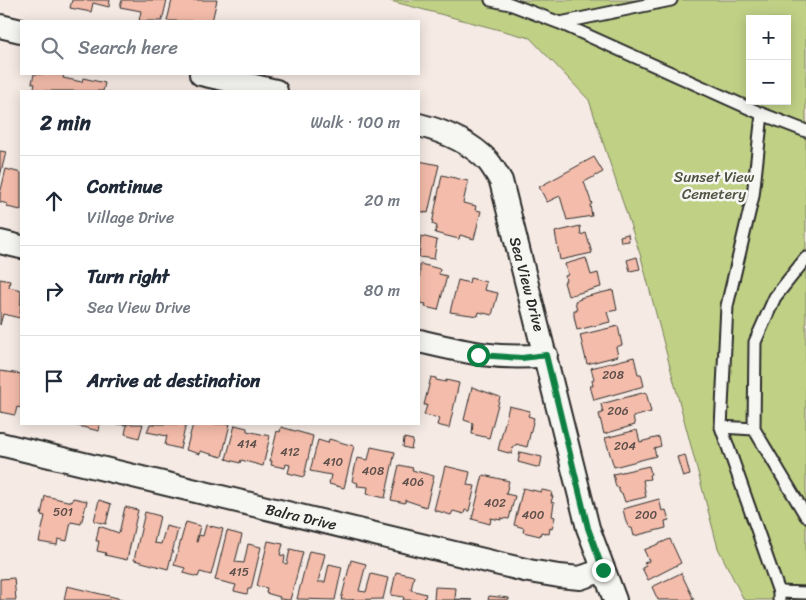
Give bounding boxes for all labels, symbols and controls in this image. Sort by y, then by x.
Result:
map controls [746,15,791,105]
button: + [746,15,791,60]
search box [20,20,420,75]
text: Search here [78,31,178,64]
icon: search [38,34,66,62]
button: − [746,60,791,105]
text: 2 min [40,104,91,142]
text: Walk · 100 m [310,108,400,137]
park label: Sunset View Cemetery [674,164,755,207]
text: Continue [87,170,163,203]
text: 20 m [364,186,400,215]
icon: ahead [40,187,68,215]
text: Village Drive [87,203,174,232]
street label: Sea View Drive [502,234,552,334]
text: Turn right [87,260,169,293]
text: 80 m [364,276,400,305]
icon: right [40,277,68,305]
text: Sea View Drive [87,293,191,322]
route start [467,344,490,367]
text: Arrive at destination [87,364,260,397]
house number: 208 [602,364,624,386]
icon: arrive [40,367,68,395]
house number: 206 [607,400,629,422]
house number: 414 [237,433,258,455]
house number: 204 [614,435,637,457]
house number: 412 [280,441,300,463]
house number: 410 [323,451,344,473]
house number: 408 [362,460,384,482]
house number: 406 [402,471,424,493]
house number: 402 [484,492,506,514]
street label: Balra Drive [263,496,340,538]
house number: 501 [53,501,73,523]
house number: 400 [522,504,545,526]
house number: 200 [635,504,657,526]
route end [592,559,615,582]
house number: 415 [229,561,249,583]

